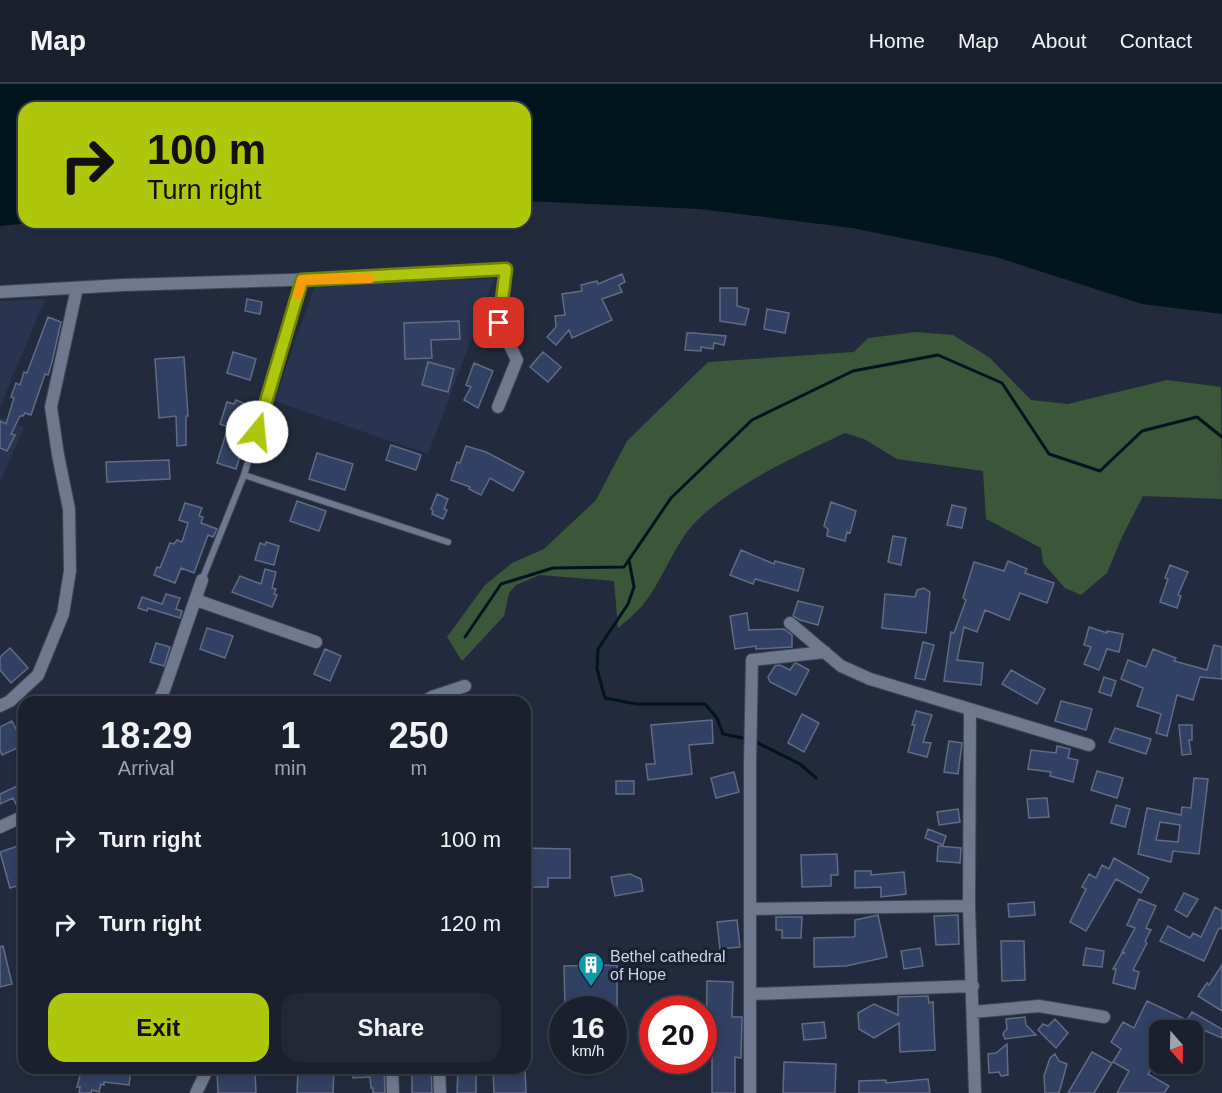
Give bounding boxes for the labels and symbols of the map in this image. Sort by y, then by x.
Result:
pin [473,297,524,348]
position arrow [225,400,289,464]
place label: Bethel cathedral of Hope [610,948,726,983]
building icon: Bethel cathedral of Hope [576,950,606,988]
speed limit sign: 20 [639,996,717,1074]
north arrow [1149,1020,1203,1074]

